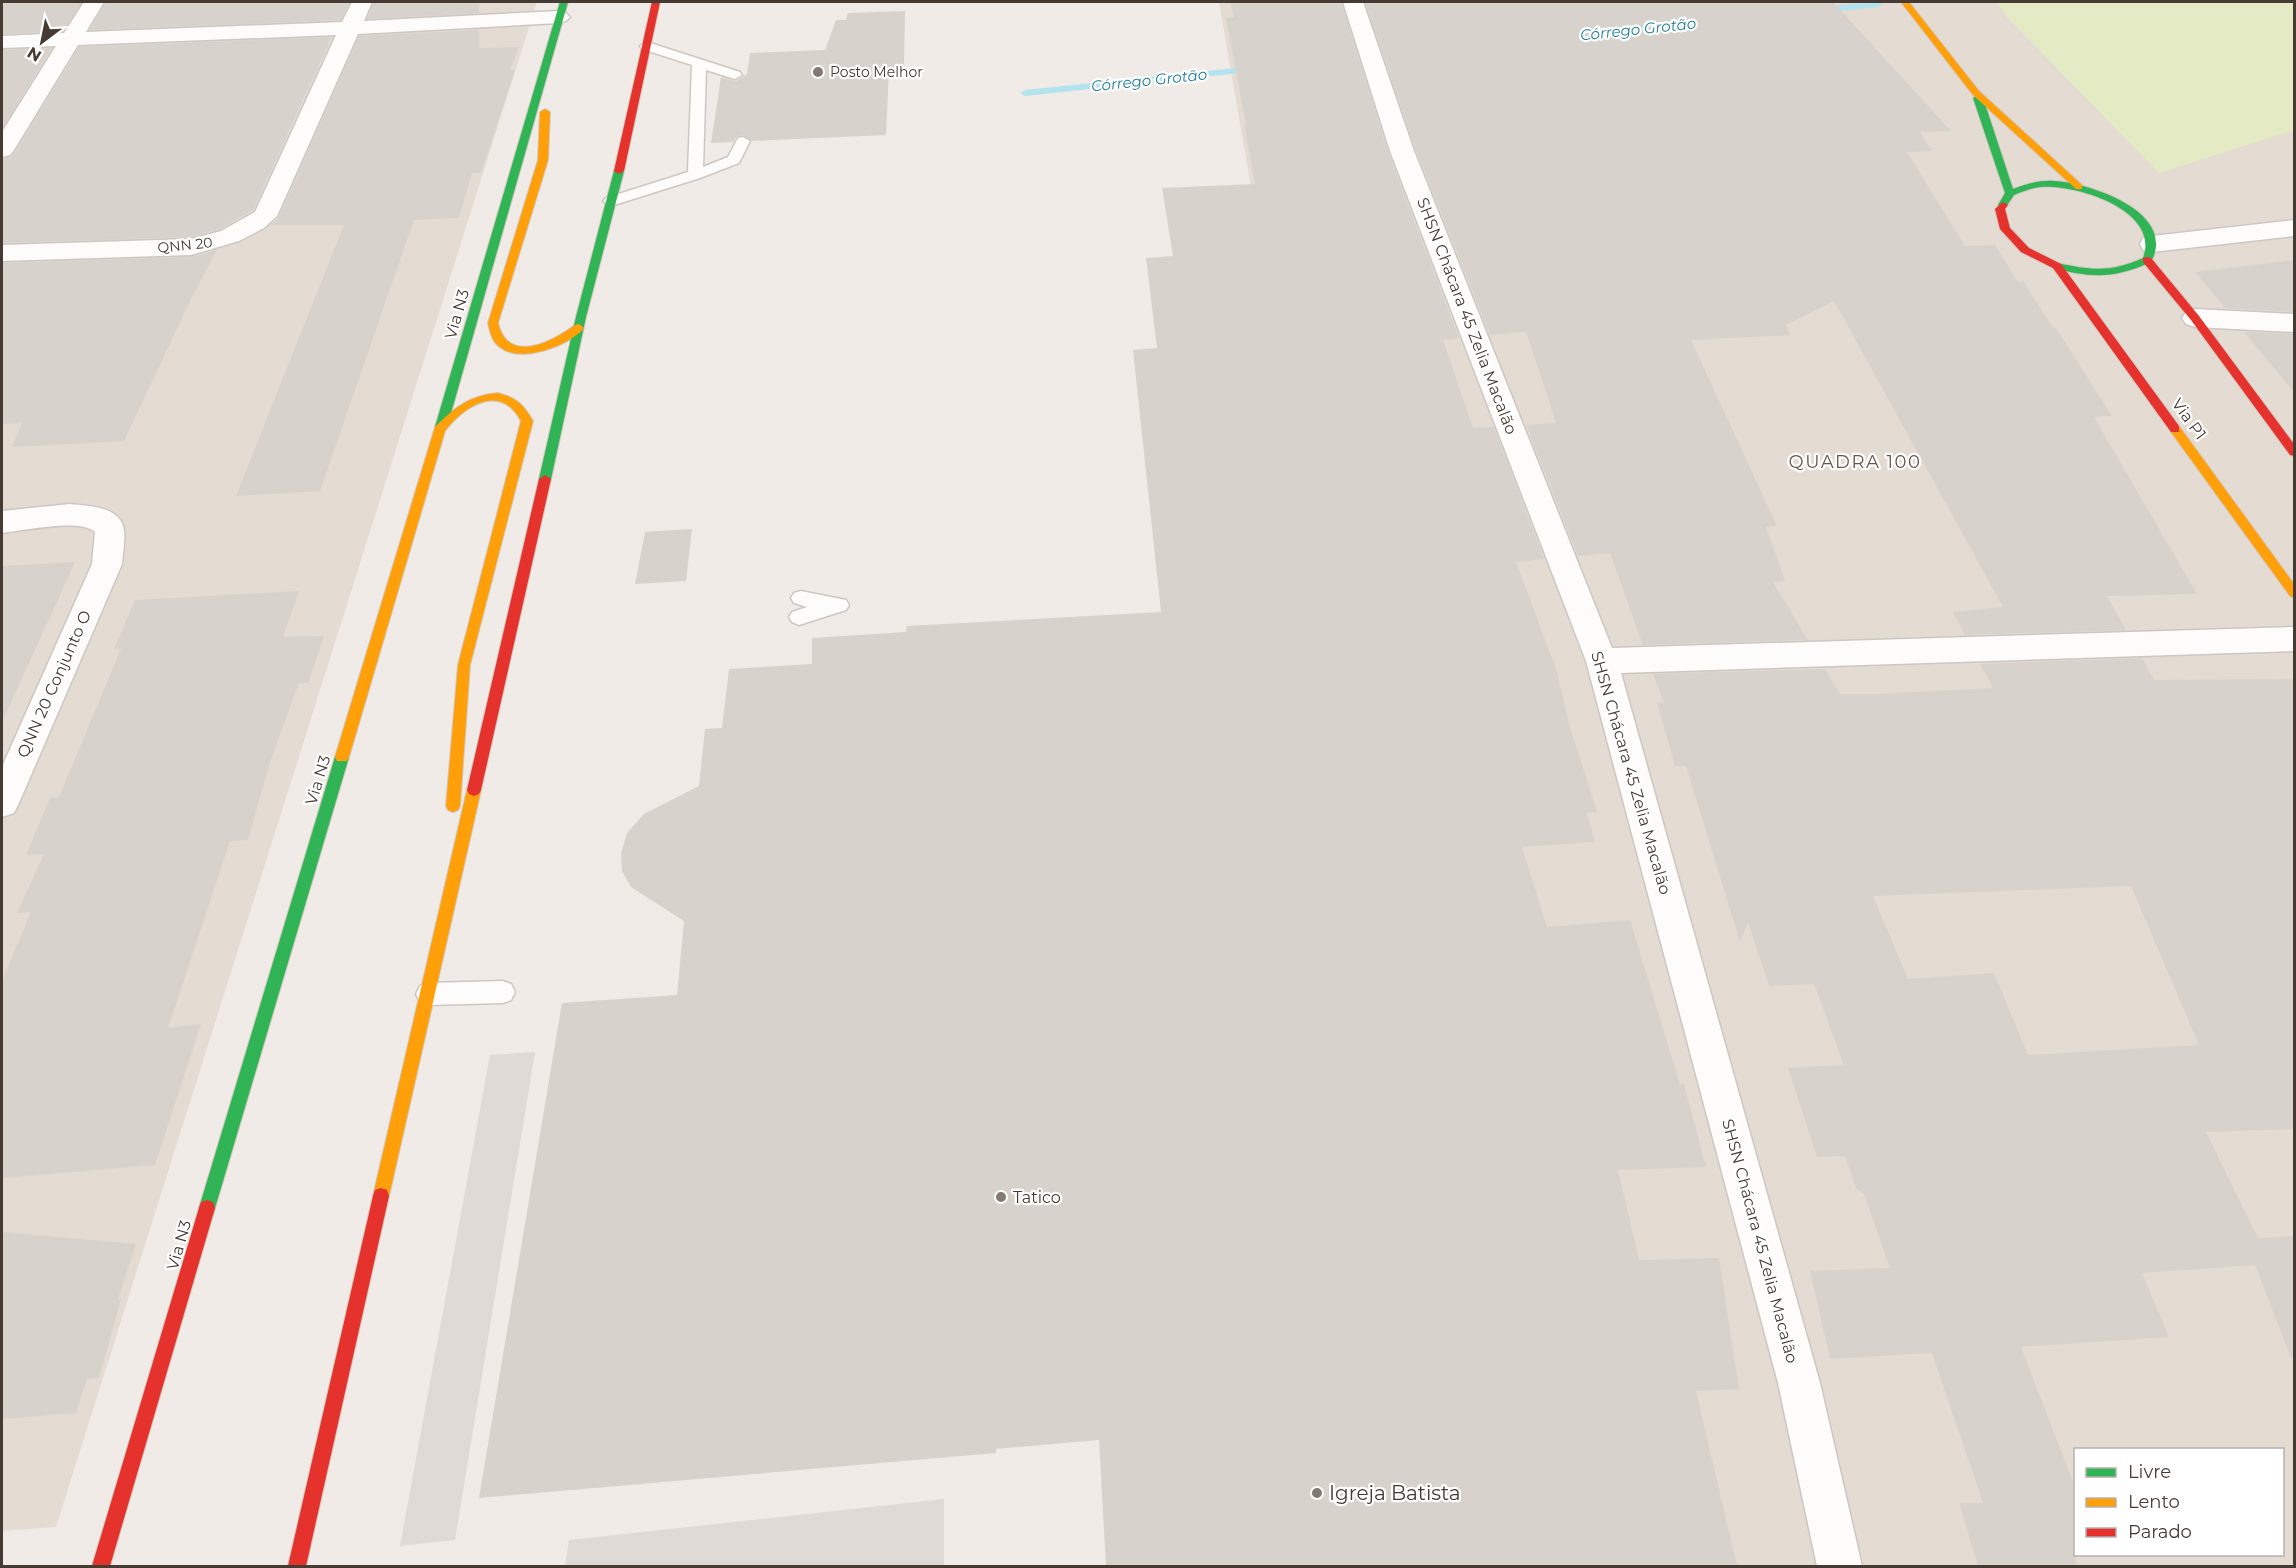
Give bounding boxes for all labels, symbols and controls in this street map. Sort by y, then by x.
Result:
north arrow [12,12,72,72]
water label: Córrego Grotão [1579,13,1697,45]
text: N [24,43,45,66]
place label: Posto Melhor [830,63,923,81]
water label: Córrego Grotão [1090,64,1208,96]
marker: Posto Melhor [811,65,825,79]
street label: SHSN Chácara 45 Zelia Macalão [1413,195,1521,437]
street label: QNN 20 [157,233,213,257]
street label: Via N3 [441,287,473,341]
street label: Via P1 [2168,395,2210,443]
district label: QUADRA 100 [1789,451,1921,473]
street label: QNN 20 Conjunto O [13,607,95,761]
street label: SHSN Chácara 45 Zelia Macalão [1587,649,1675,897]
street label: Via N3 [301,753,335,807]
street label: SHSN Chácara 45 Zelia Macalão [1718,1117,1802,1365]
place label: Tatico [1013,1188,1061,1207]
marker: Tatico [994,1190,1008,1204]
street label: Via N3 [163,1218,195,1272]
legend [2074,1448,2284,1556]
text: Livre [2128,1461,2171,1483]
place label: Igreja Batista [1329,1481,1461,1505]
marker: Igreja Batista [1310,1486,1324,1500]
text: Lento [2128,1491,2180,1513]
text: Parado [2128,1521,2192,1543]

